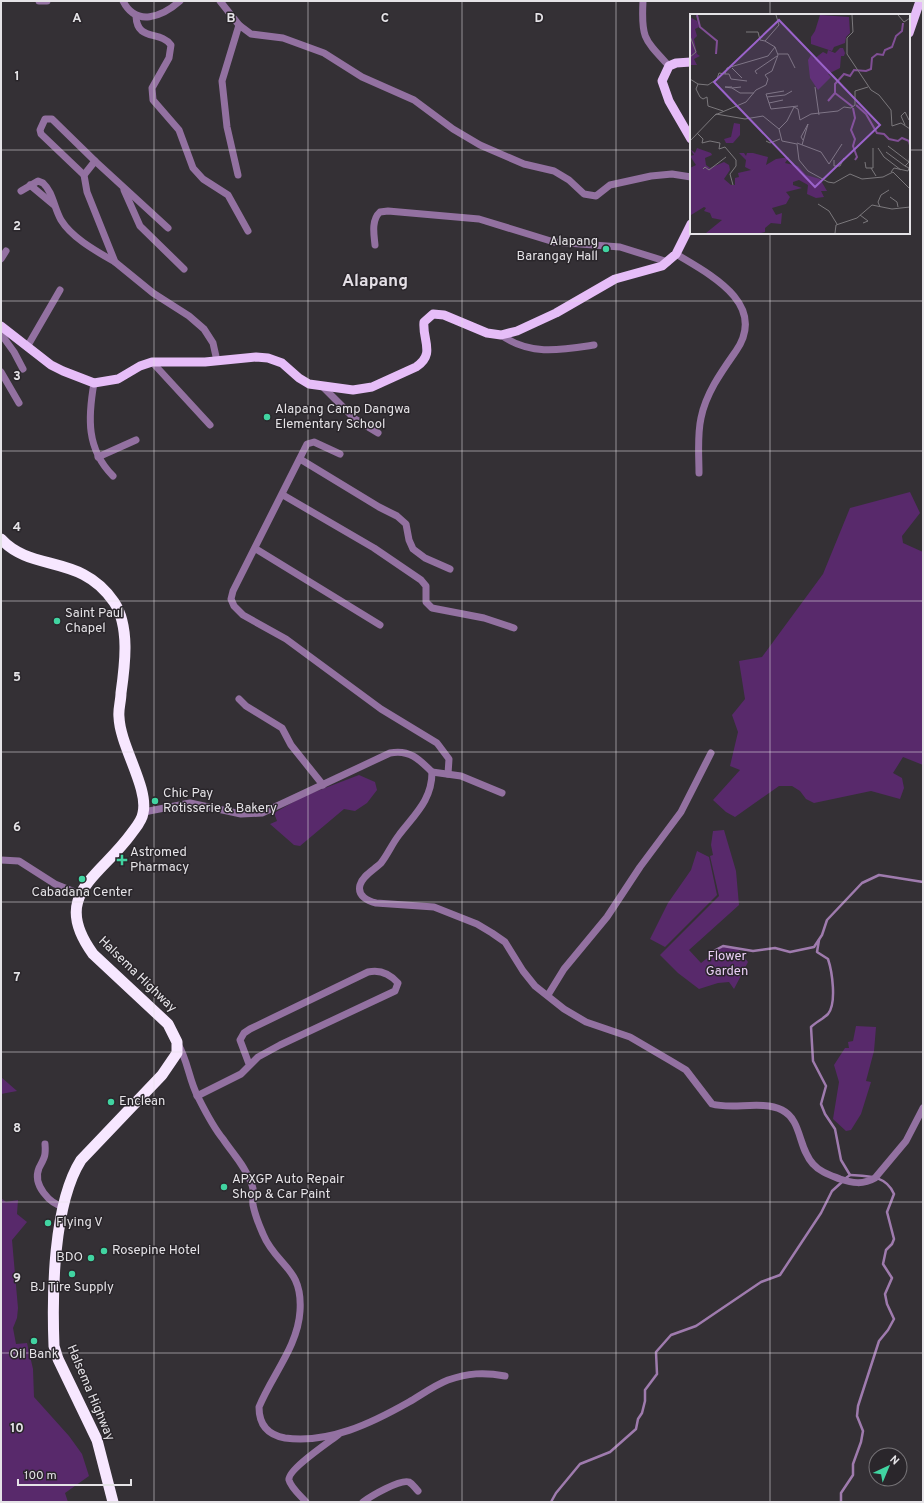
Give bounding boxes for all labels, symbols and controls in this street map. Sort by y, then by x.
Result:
text: A [72,11,82,27]
text: B [227,11,236,27]
text: C [381,11,389,27]
text: D [534,11,544,27]
inset map [690,14,910,234]
text: 1 [14,69,20,85]
text: 2 [13,219,21,235]
place label: Alapang Barangay Hall [517,234,598,265]
marker: Alapang Barangay Hall [601,244,611,254]
district label: Alapang [342,271,408,293]
text: 3 [13,369,21,385]
place label: Alapang Camp Dangwa Elementary School [275,402,410,433]
marker: Alapang Camp Dangwa Elementary School [262,412,272,422]
text: 4 [13,520,21,536]
place label: Saint Paul Chapel [65,606,124,637]
marker: Saint Paul Chapel [52,616,62,626]
text: 5 [13,670,21,686]
place label: Chic Pay Rotisserie & Bakery [163,786,277,817]
marker: Chic Pay Rotisserie & Bakery [150,796,160,806]
text: 6 [13,820,21,836]
place label: Astromed Pharmacy [130,845,189,876]
marker: Astromed Pharmacy [117,855,127,865]
marker: Cabadana Center [77,874,87,884]
place label: Cabadana Center [31,885,133,901]
street label: Halsema Highway [94,934,180,1017]
park label: Flower Garden [706,949,748,980]
text: 7 [14,970,21,986]
place label: Enclean [119,1094,165,1110]
marker: Enclean [106,1097,116,1107]
text: 8 [13,1121,21,1137]
place label: APXGP Auto Repair Shop & Car Paint [232,1172,344,1203]
marker: APXGP Auto Repair Shop & Car Paint [219,1182,229,1192]
place label: Flying V [56,1215,103,1231]
marker: Flying V [43,1218,53,1228]
place label: Rosepine Hotel [112,1243,200,1259]
marker: Rosepine Hotel [99,1246,109,1256]
place label: BDO [56,1250,83,1266]
marker: BDO [86,1253,96,1263]
marker: BJ Tire Supply [67,1269,77,1279]
text: 9 [13,1271,21,1287]
place label: BJ Tire Supply [30,1280,114,1296]
marker: Oil Bank [29,1336,39,1346]
street label: Halsema Highway [63,1343,117,1444]
place label: Oil Bank [9,1347,59,1363]
text: 10 [10,1421,24,1437]
north arrow [868,1447,908,1487]
text: N [887,1453,902,1468]
scale bar [18,1461,131,1487]
text: 100 m [24,1468,57,1484]

